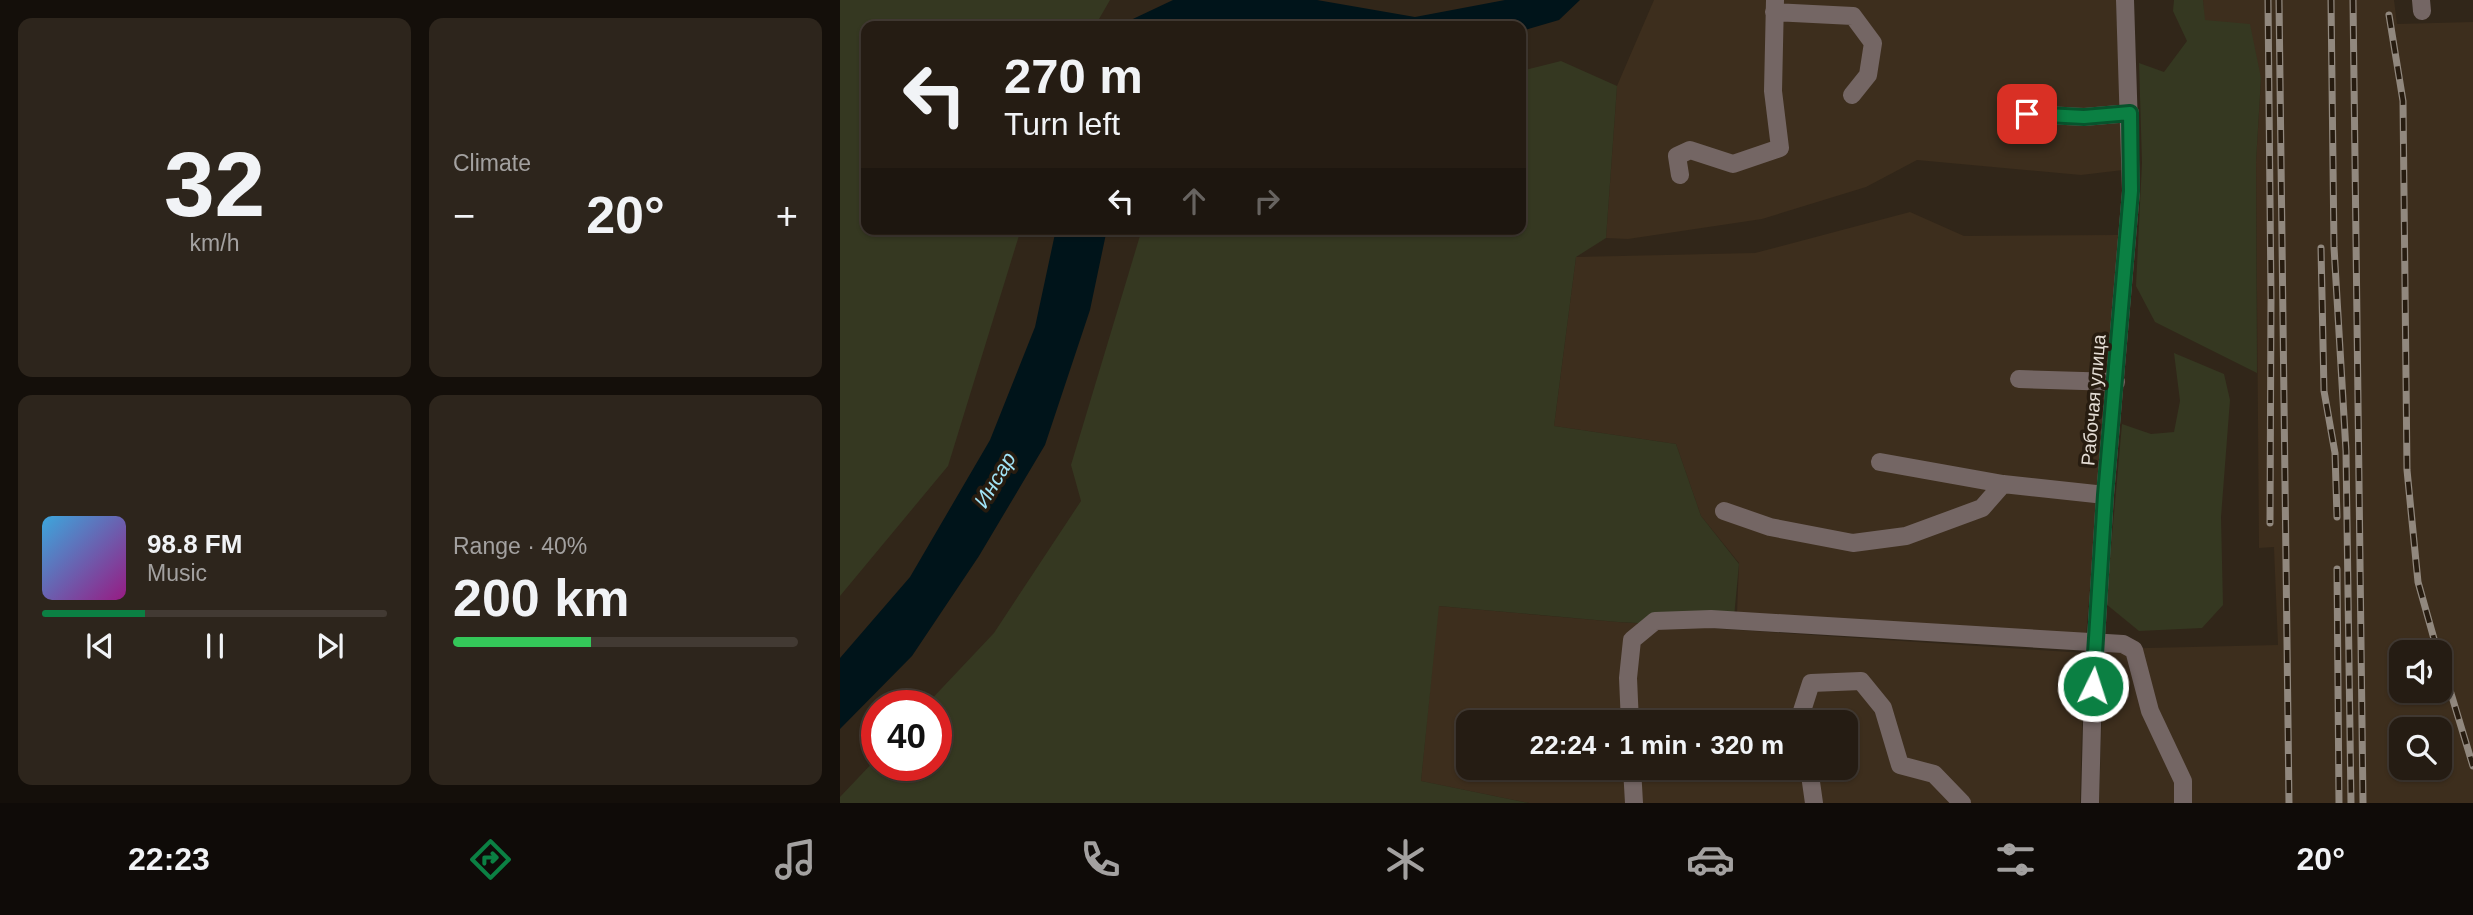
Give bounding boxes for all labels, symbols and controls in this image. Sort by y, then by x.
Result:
icon: left [889,49,980,140]
text: 270 m [1004,49,1143,103]
pin [1997,84,2057,144]
icon: arrive [2008,95,2046,133]
text: Turn left [1004,106,1120,142]
text: 32 [164,134,265,235]
text: Climate [453,150,531,176]
icon: left [1102,182,1140,220]
icon: ahead [1175,182,1213,220]
icon: right [1248,182,1286,220]
text: 20° [586,186,665,244]
text: − [453,195,475,237]
text: + [776,195,798,237]
text: km/h [190,230,239,256]
street label: Рабочая улица [2077,333,2110,467]
water label: Инсар [969,448,1020,512]
text: 98.8 FM [147,529,242,559]
text: Range · 40% [453,533,587,559]
text: Music [147,560,207,586]
text: 200 km [453,569,629,627]
icon: previous [81,627,119,665]
icon: pause [196,627,234,665]
icon: next [311,627,349,665]
map controls [2389,640,2452,780]
button: sound [2389,640,2452,703]
position arrow [2056,649,2130,723]
speed limit sign: 40 [861,690,952,781]
button: search [2389,717,2452,780]
text: 22:24 · 1 min · 320 m [1530,730,1784,760]
icon: directions [466,835,515,884]
icon: music [771,835,820,884]
icon: phone [1076,835,1125,884]
icon: climate [1381,835,1430,884]
icon: car [1686,835,1735,884]
icon: filters [1991,835,2040,884]
text: 22:23 [128,841,210,877]
text: 20° [2297,841,2345,877]

